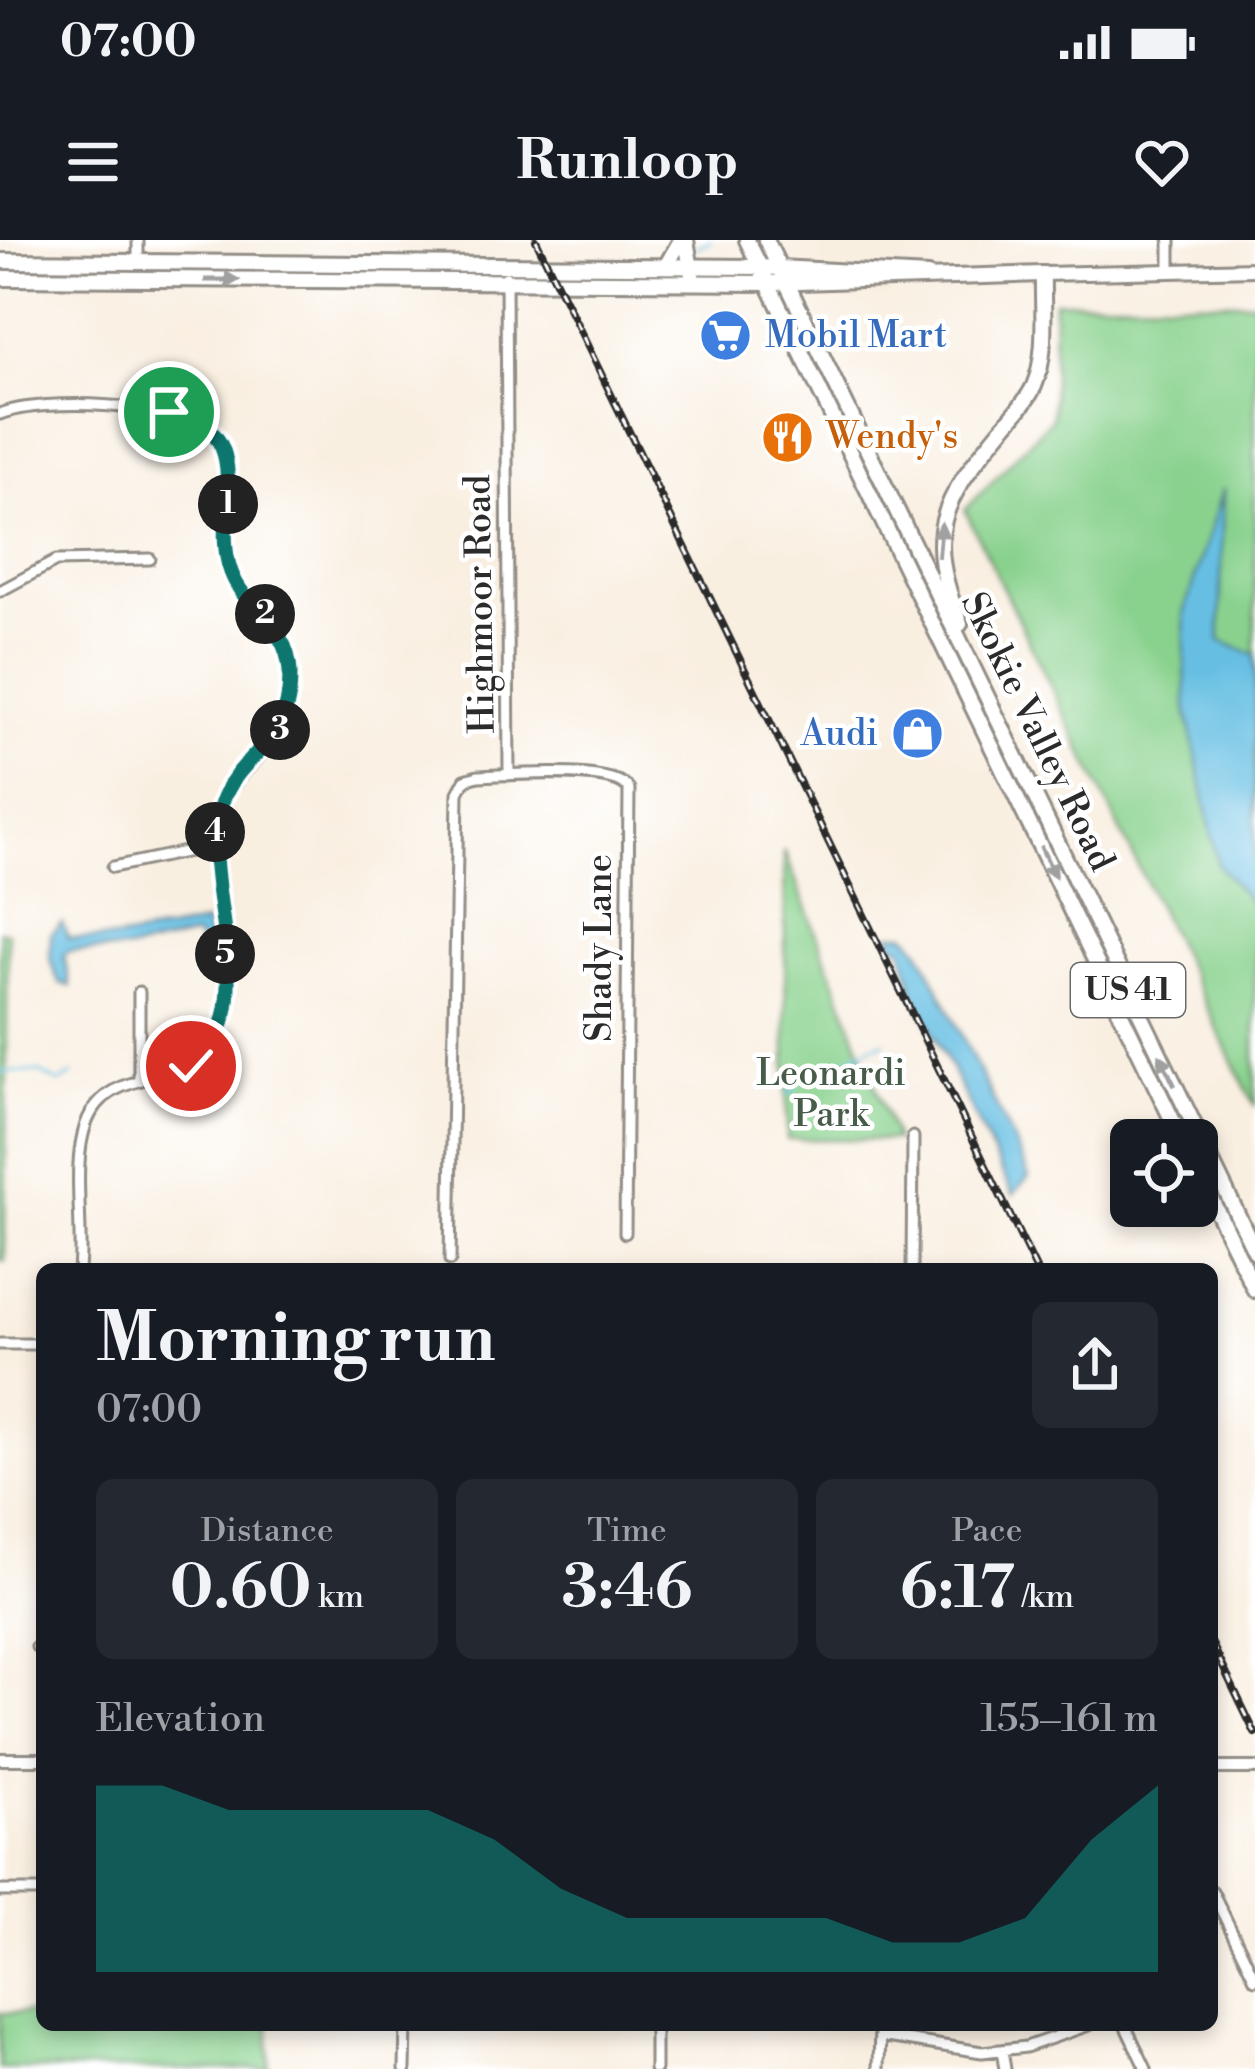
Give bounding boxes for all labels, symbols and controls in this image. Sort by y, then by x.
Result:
text: 07:00 [60,14,197,71]
text: Runloop [517,128,738,196]
icon: menu [60,129,126,195]
icon: heart [1129,129,1195,195]
one-way arrow [204,270,242,290]
supermarket icon: Mobil Mart [698,308,754,364]
place label: Mobil Mart [765,314,947,359]
pin [118,361,220,463]
icon: arrive [136,379,202,445]
restaurant icon: Wendy's [759,409,815,465]
place label: Wendy's [825,415,958,460]
street label: Highmoor Road [456,473,506,734]
pin: 1 [198,474,258,534]
text: 1 [220,483,236,524]
one-way arrow [931,521,950,558]
pin: 2 [235,584,295,644]
street label: Skokie Valley Road [950,585,1124,879]
text: 2 [255,593,275,634]
pin: 3 [250,700,310,760]
shop icon: Audi [889,706,945,762]
text: 3 [270,709,290,750]
place label: Audi [800,712,878,757]
pin: 4 [185,802,245,862]
text: 4 [204,811,226,852]
one-way arrow [1038,845,1058,880]
street label: Shady Lane [578,854,623,1042]
pin: 5 [195,924,255,984]
text: 5 [215,933,235,974]
road number: US 41 [1071,963,1185,1017]
pin [140,1015,242,1117]
icon: check [158,1033,224,1099]
park label: Leonardi Park [756,1052,906,1138]
one-way arrow [1157,1052,1177,1087]
map controls [1110,1119,1218,1227]
button: locate [1110,1119,1218,1227]
text: Morning run [96,1299,495,1382]
button: share [1032,1302,1158,1428]
text: 07:00 [96,1386,202,1435]
text: Distance [200,1511,334,1552]
text: Time [587,1511,667,1552]
text: Pace [952,1511,1022,1552]
text: 0.60 [170,1552,311,1627]
text: 3:46 [562,1552,692,1627]
text: 6:17 [900,1552,1015,1627]
text: km [311,1577,364,1618]
text: /km [1015,1577,1074,1618]
text: Elevation [96,1695,265,1744]
text: 155–161 m [980,1695,1158,1744]

